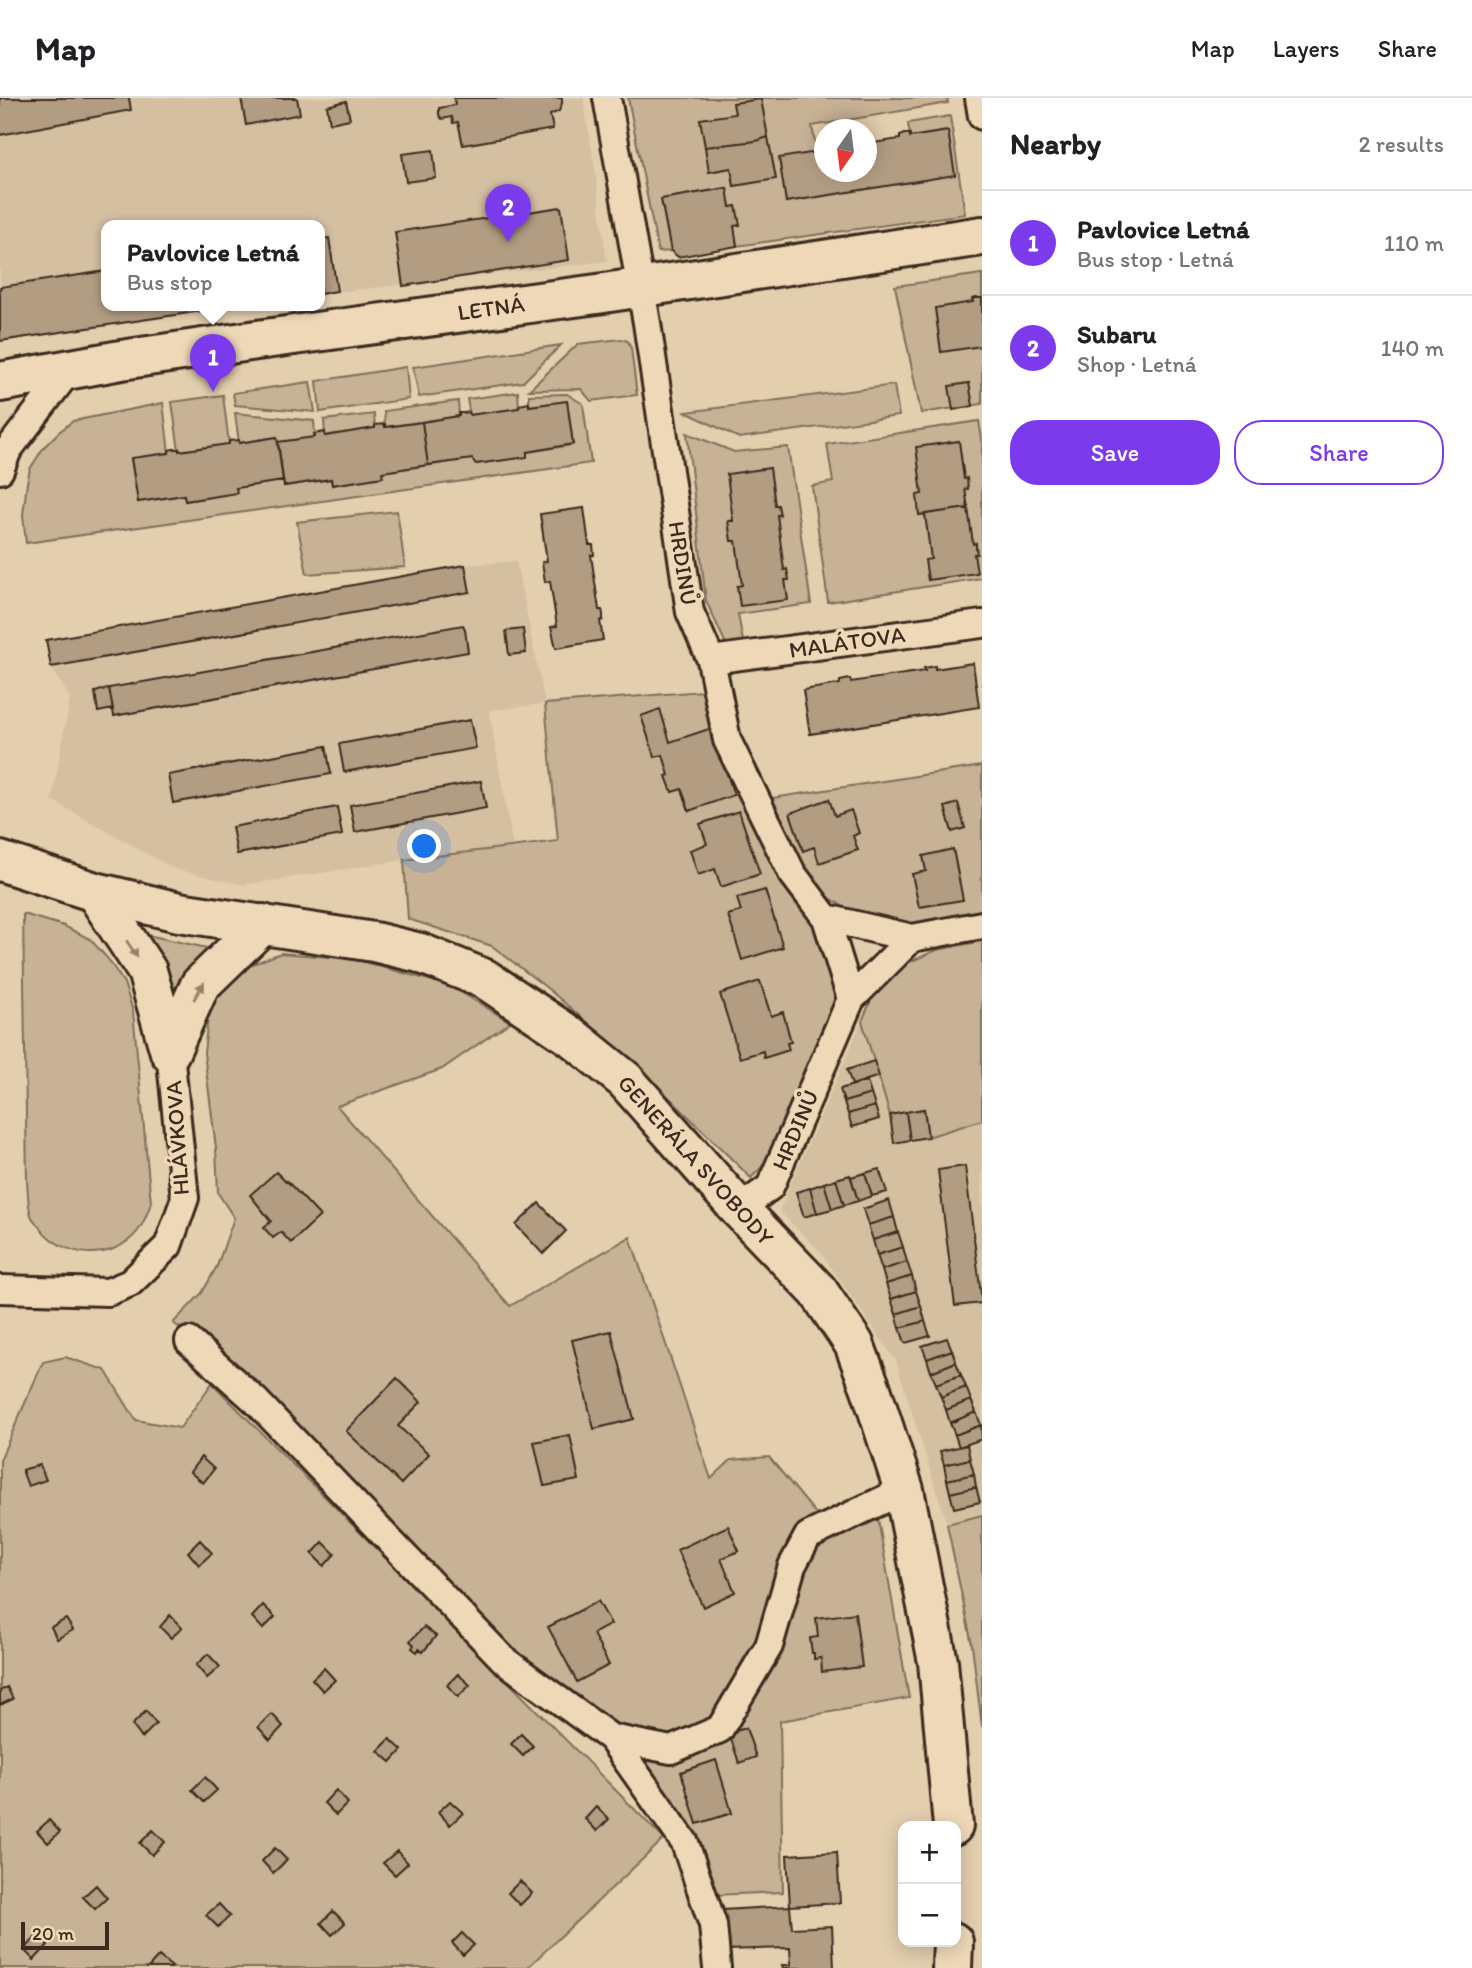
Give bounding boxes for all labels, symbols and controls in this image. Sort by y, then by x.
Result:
text: Map [35,29,96,68]
text: Map [1191,34,1235,63]
text: Layers [1273,34,1340,63]
text: Share [1378,34,1437,63]
north arrow [814,119,877,182]
text: Nearby [1010,125,1101,162]
text: 2 results [1358,130,1444,158]
pin: 2 [485,184,531,242]
text: Pavlovice Letná [1077,213,1250,245]
popup [101,220,325,311]
text: 1 [1028,229,1038,257]
text: 110 m [1384,229,1444,257]
text: Pavlovice Letná [127,236,299,268]
text: Bus stop · Letná [1077,245,1234,273]
text: Bus stop [127,268,212,296]
street label: LETNÁ [456,289,527,327]
text: Subaru [1077,318,1157,350]
pin: 1 [190,334,236,392]
text: 2 [1027,334,1039,362]
text: 140 m [1381,334,1444,362]
text: Shop · Letná [1077,350,1197,378]
button: Save [1010,420,1220,485]
button: Share [1234,420,1444,485]
street label: HRDINŮ [663,519,703,607]
street label: MALÁTOVA [787,620,907,664]
your location [407,829,441,863]
one-way arrow [126,939,139,958]
one-way arrow [193,981,205,1000]
street label: GENERÁLA SVOBODY [612,1069,780,1251]
street label: HLÁVKOVA [159,1079,195,1196]
street label: HRDINŮ [766,1086,824,1174]
map controls [898,1821,961,1947]
button: + [898,1821,961,1884]
button: − [898,1884,961,1947]
scale bar [21,1919,108,1951]
text: 20 m [32,1922,74,1945]

